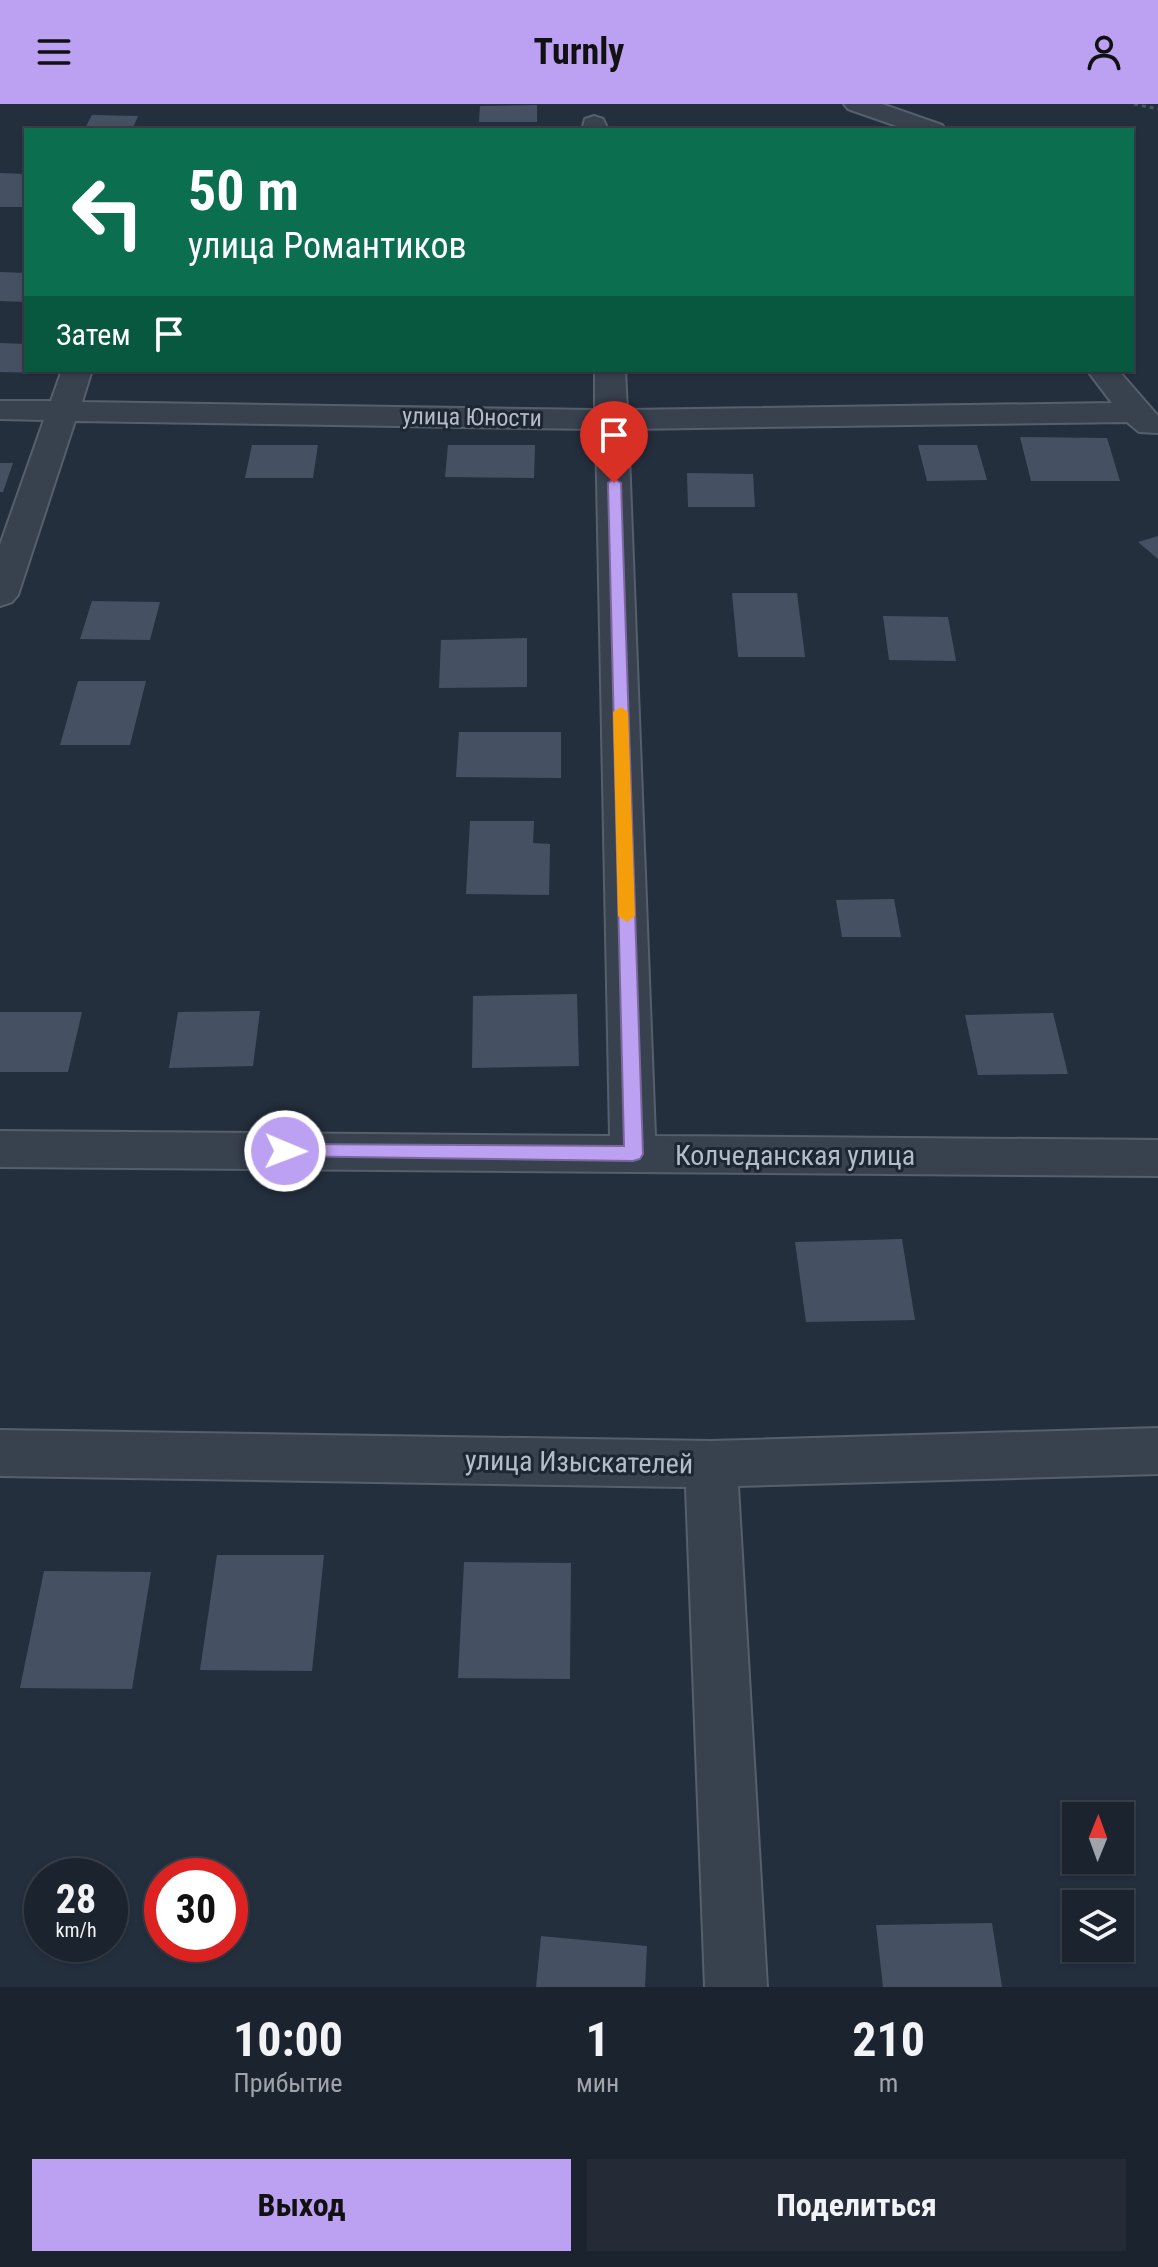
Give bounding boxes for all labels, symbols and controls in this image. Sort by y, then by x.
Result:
icon: menu [32,30,76,74]
icon: person [1082,30,1126,74]
text: Turnly [534,31,624,73]
text: 50 m [188,158,299,224]
icon: left [56,160,160,264]
text: улица Романтиков [188,225,467,267]
icon: arrive [147,312,191,356]
text: Затем [56,317,131,352]
pin [580,401,648,483]
street label: улица Юности [402,402,542,432]
icon: arrive [592,413,636,457]
position arrow [243,1109,327,1193]
street label: Колчеданская улица [675,1139,915,1172]
street label: улица Изыскателей [465,1444,693,1480]
north arrow [1062,1802,1134,1874]
map controls [1062,1802,1134,1962]
speed limit sign: 30 [144,1858,248,1962]
text: 28 [56,1876,96,1923]
button: layers [1062,1890,1134,1962]
text: km/h [55,1918,97,1942]
text: 10:00 [233,2011,343,2068]
text: 1 [586,2011,610,2068]
text: 210 [852,2011,925,2068]
text: Прибытие [234,2068,343,2098]
text: мин [576,2068,619,2098]
text: m [879,2068,898,2098]
button: Выход [32,2159,571,2251]
button: Поделиться [587,2159,1126,2251]

